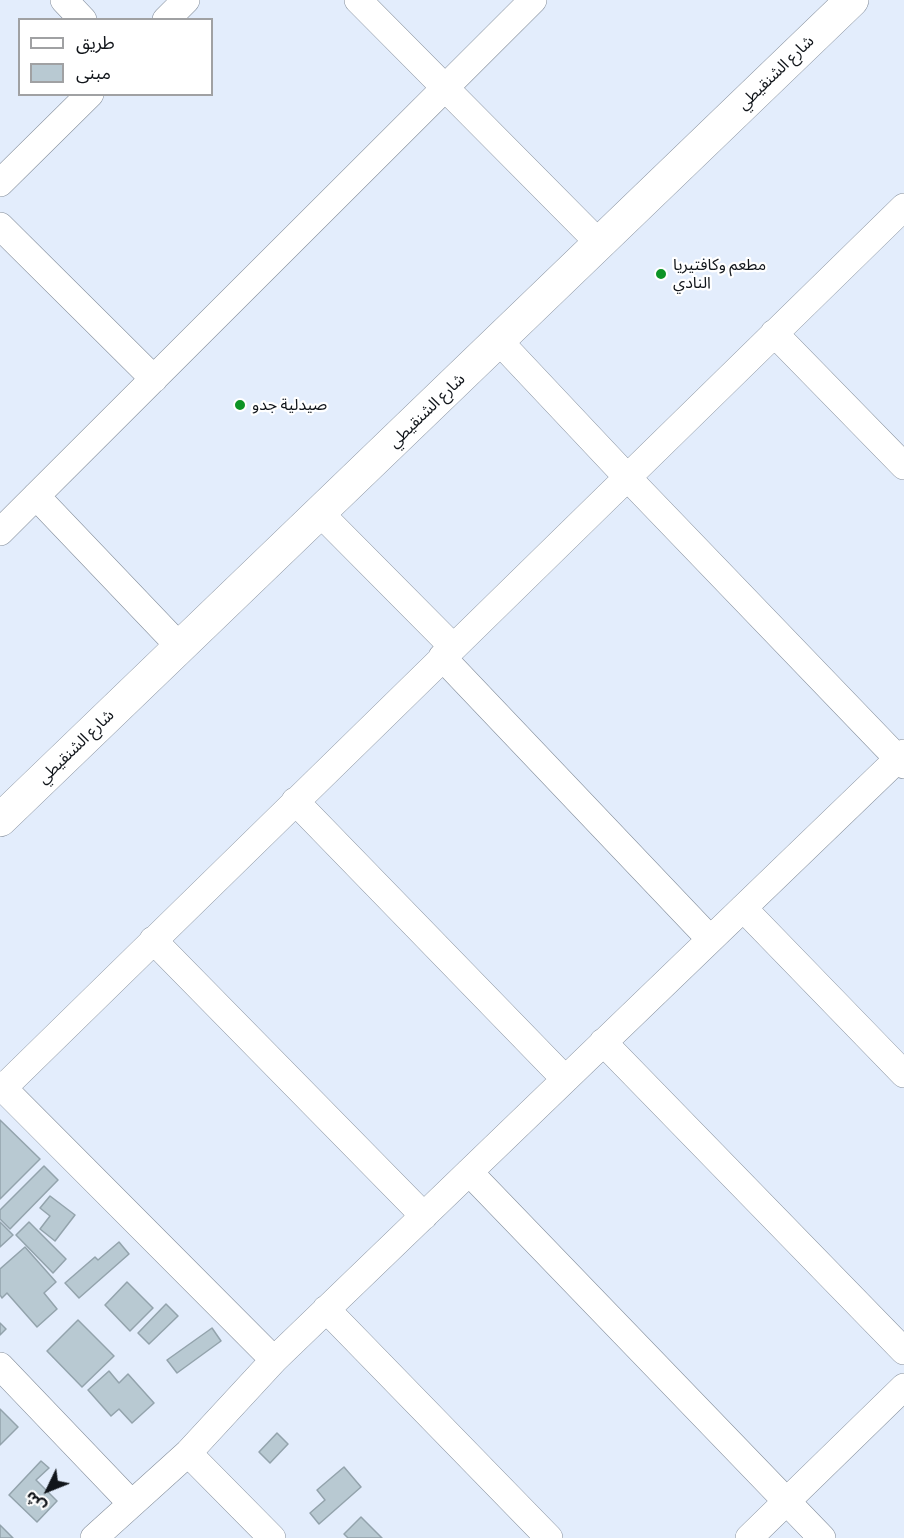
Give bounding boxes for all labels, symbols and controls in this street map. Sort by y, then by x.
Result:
legend [18,18,213,96]
text: طريق [76,31,115,54]
street label: شارع الشنقيطي [734,32,818,114]
text: مبنى [76,61,111,84]
place label: مطعم وكافتيريا النادي [673,255,766,293]
marker: مطعم وكافتيريا النادي [654,267,668,281]
street label: شارع الشنقيطي [385,370,469,452]
place label: صيدلية جدو [252,395,327,415]
marker: صيدلية جدو [233,398,247,412]
street label: شارع الشنقيطي [34,706,118,788]
north arrow [18,1460,78,1520]
text: ش [20,1487,50,1517]

